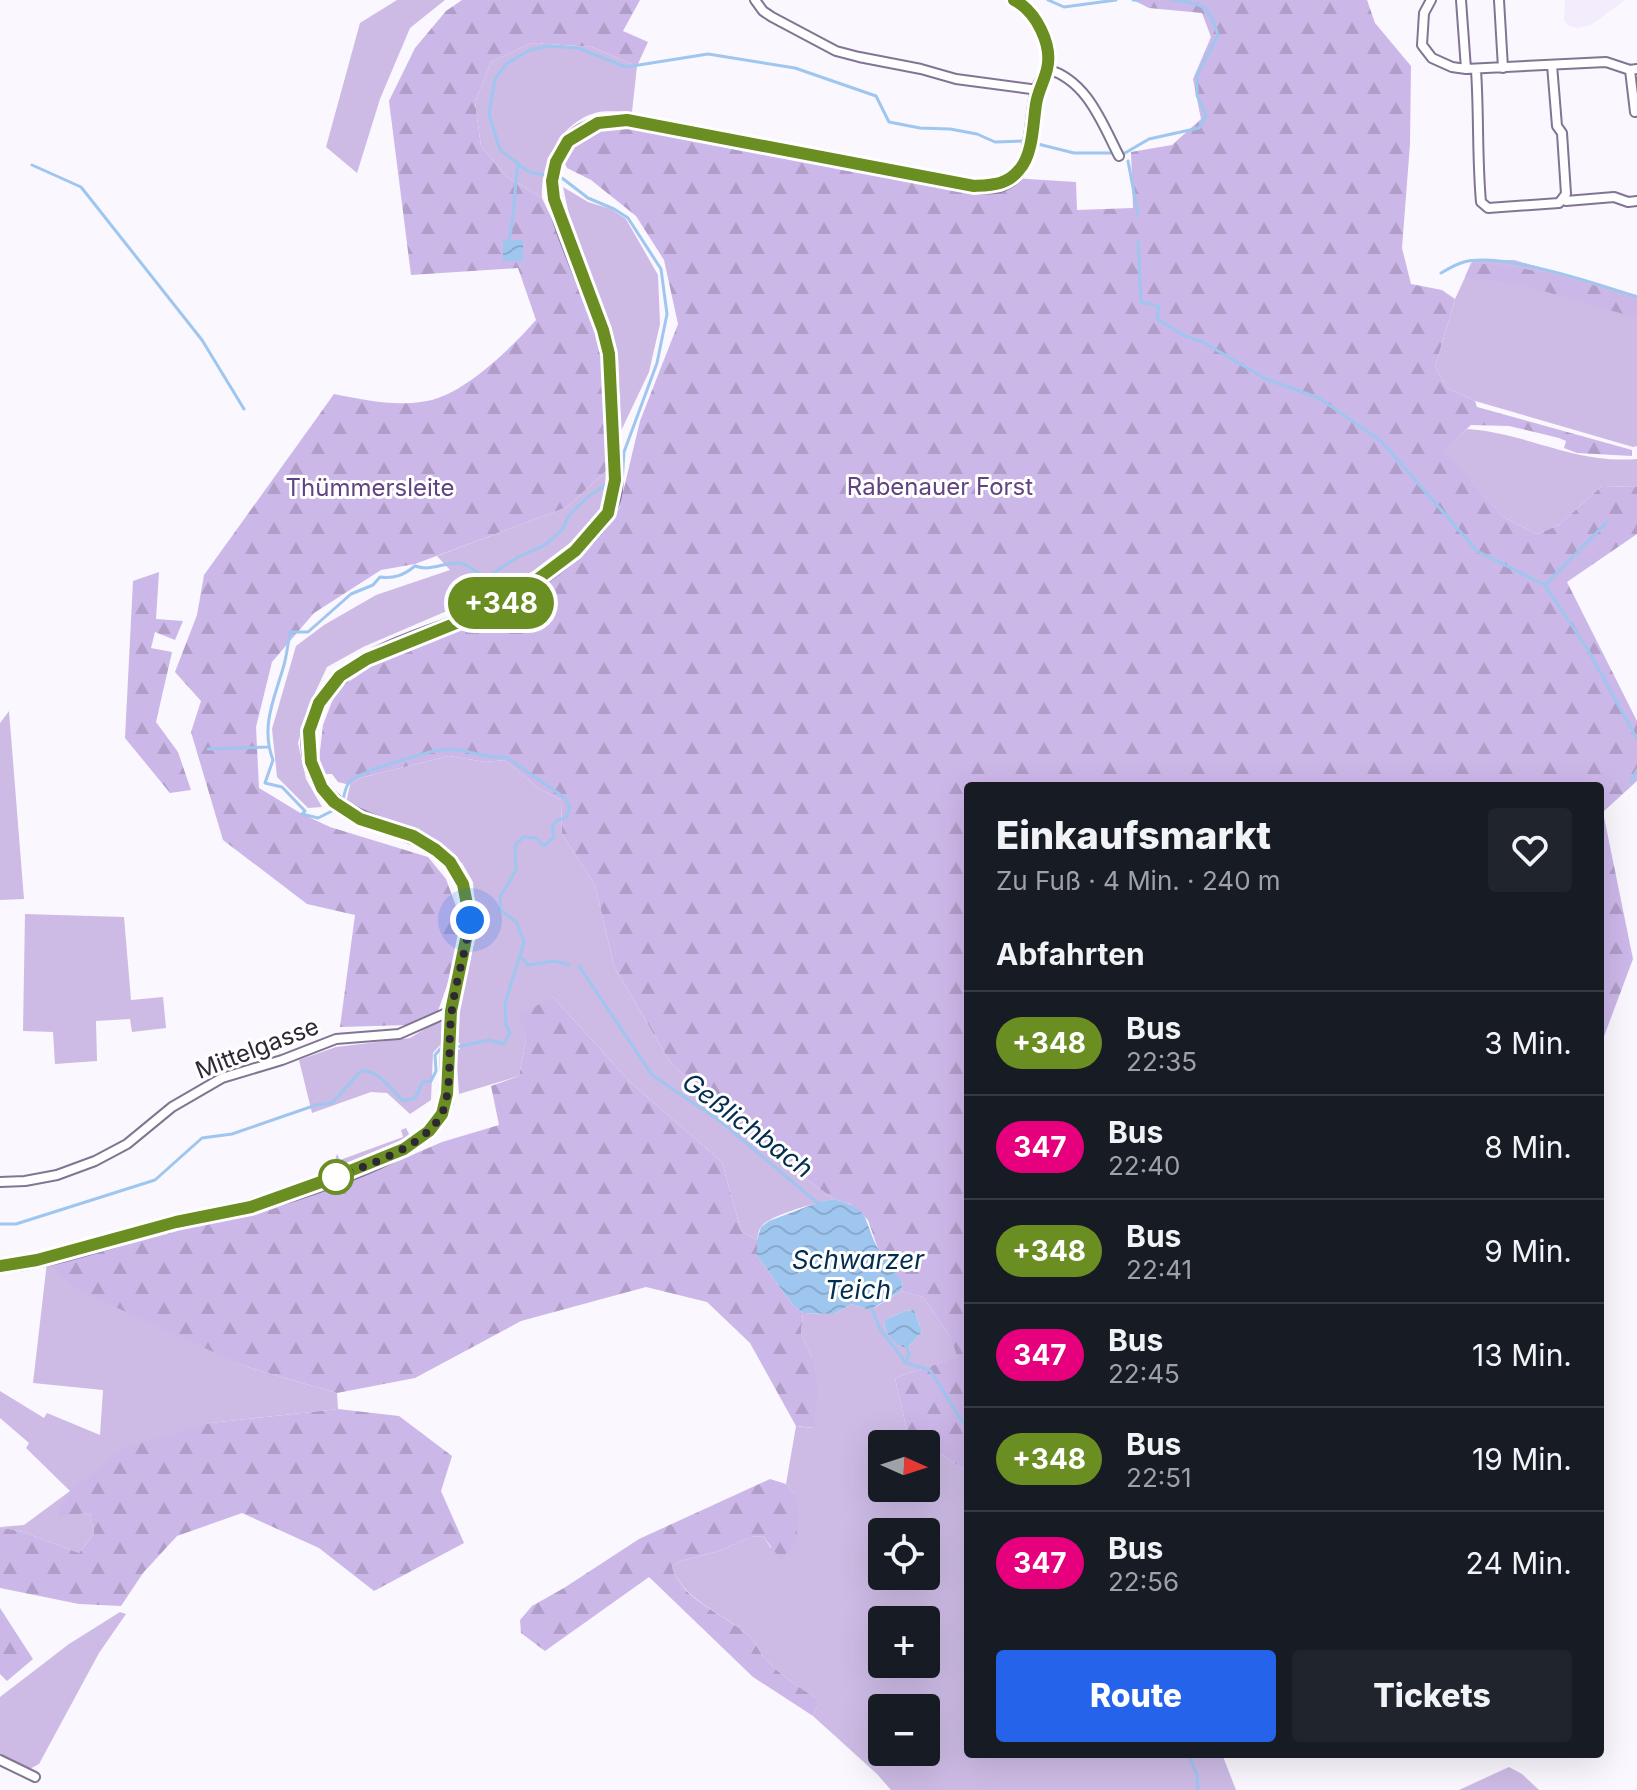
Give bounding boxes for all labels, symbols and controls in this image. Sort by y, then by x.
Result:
park label: Rabenauer Forst [847,472,1033,501]
park label: Thümmersleite [286,473,454,502]
line badge: +348 [445,577,557,629]
text: +348 [464,586,538,620]
button: heart [1488,808,1572,892]
text: Einkaufsmarkt [996,812,1271,858]
text: Zu Fuß · 4 Min. · 240 m [996,865,1281,896]
your location [450,900,490,940]
text: Abfahrten [996,936,1145,972]
text: Bus [1126,1010,1181,1046]
street label: Mittelgasse [191,1011,323,1085]
text: 3 Min. [1484,1025,1572,1061]
text: +348 [1012,1026,1086,1060]
text: 22:35 [1126,1046,1197,1077]
water label: Geßlichbach [677,1066,819,1184]
text: Bus [1108,1114,1163,1150]
text: 8 Min. [1484,1129,1572,1165]
text: 347 [1013,1130,1067,1164]
text: 22:40 [1108,1150,1180,1181]
unlabelled marker [319,1160,353,1194]
text: Bus [1126,1218,1181,1254]
text: 9 Min. [1484,1233,1572,1269]
text: +348 [1012,1234,1086,1268]
water label: Schwarzer Teich [792,1244,925,1305]
text: 22:41 [1126,1254,1192,1285]
text: Bus [1108,1322,1163,1358]
text: 13 Min. [1472,1337,1572,1373]
text: 347 [1013,1338,1067,1372]
text: 22:45 [1108,1358,1180,1389]
text: Bus [1126,1426,1181,1462]
north arrow [868,1430,940,1502]
map controls [868,1430,940,1766]
text: 19 Min. [1472,1441,1572,1477]
text: +348 [1012,1442,1086,1476]
text: 22:51 [1126,1462,1192,1493]
button: locate [868,1518,940,1590]
text: Bus [1108,1530,1163,1566]
text: 24 Min. [1466,1545,1572,1581]
text: 347 [1013,1546,1067,1580]
text: 22:56 [1108,1566,1179,1597]
button: + [868,1606,940,1678]
button: Route [996,1650,1276,1742]
button: Tickets [1292,1650,1572,1742]
button: − [868,1694,940,1766]

